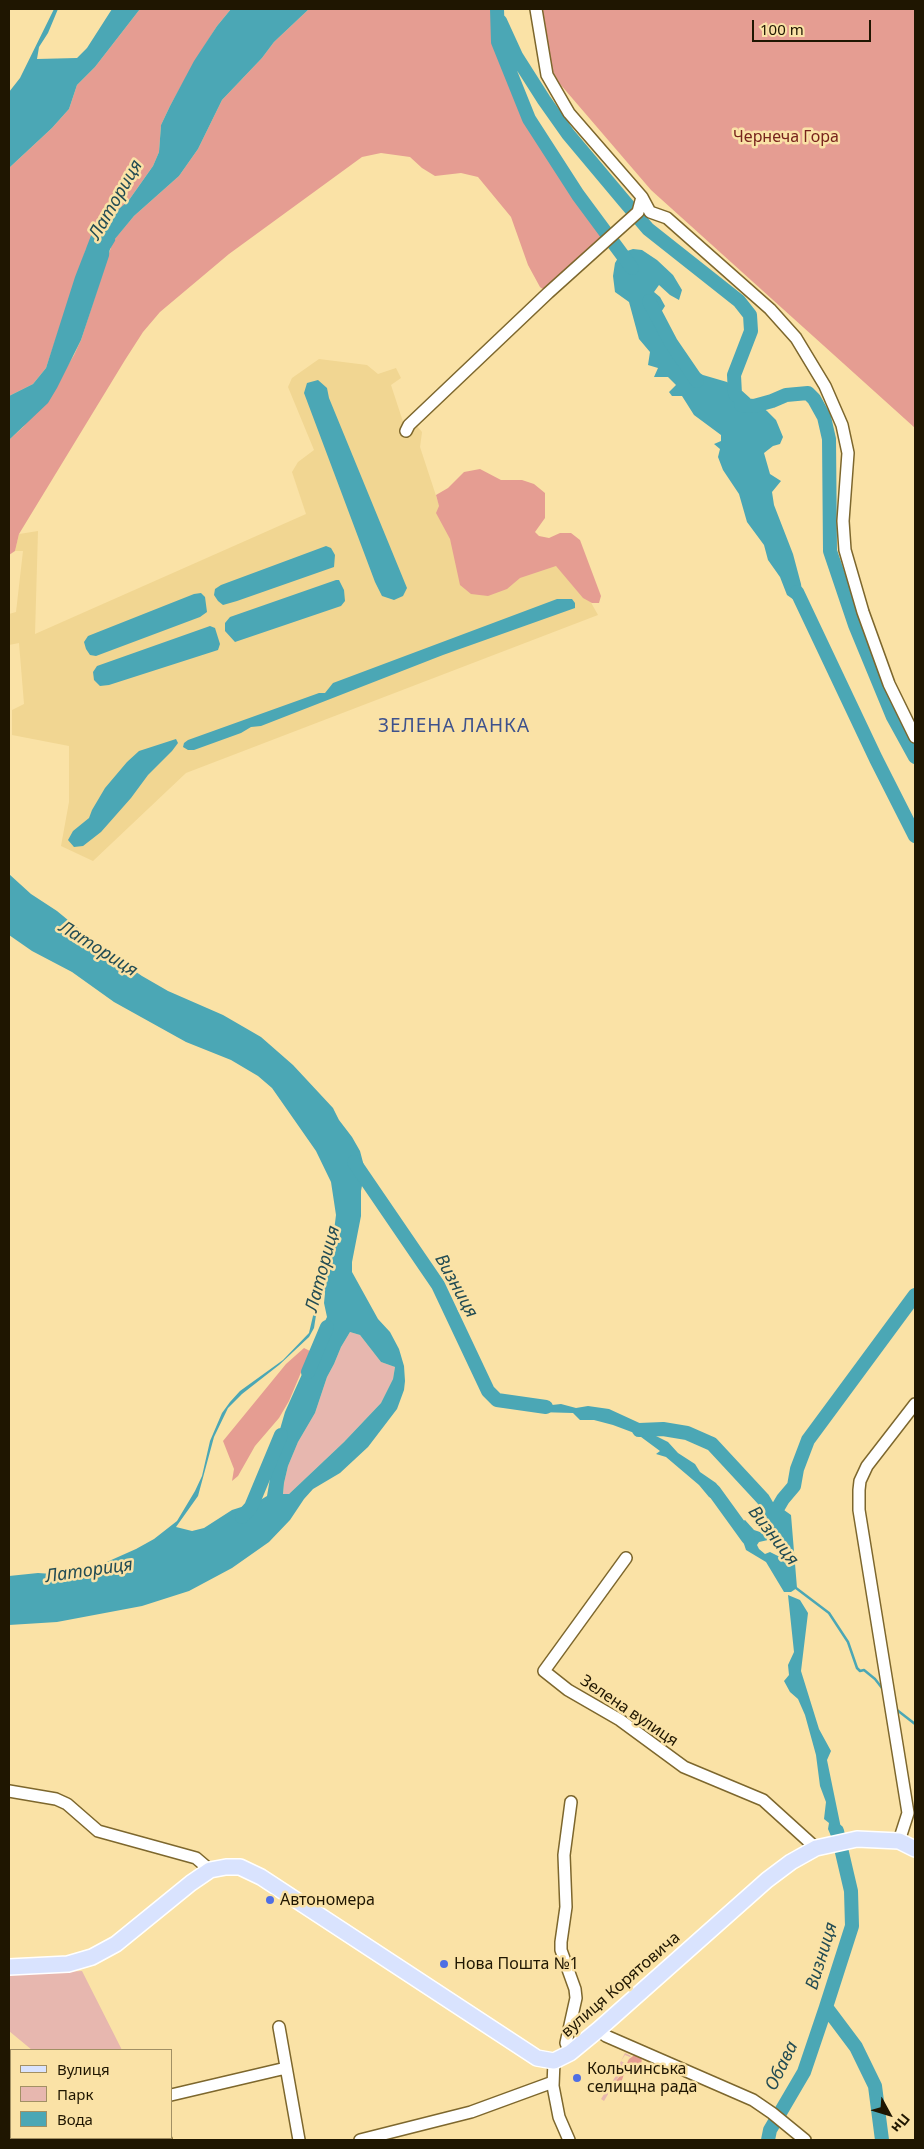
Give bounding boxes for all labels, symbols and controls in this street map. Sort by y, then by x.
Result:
scale bar [754,10,873,42]
text: 100 m [760,19,804,39]
park label: Чернеча Гора [733,127,839,147]
water label: Латориця [85,156,147,244]
district label: ЗЕЛЕНА ЛАНКА [376,716,532,738]
water label: Латориця [55,916,141,982]
water label: Латориця [301,1224,345,1314]
water label: Визниця [430,1250,482,1322]
water label: Визниця [743,1502,803,1570]
water label: Латориця [44,1554,134,1588]
street label: Зелена вулиця [577,1671,681,1751]
place label: Автономера [280,1890,375,1910]
marker: Автономера [264,1894,276,1906]
water label: Визниця [802,1920,842,1992]
street label: вулиця Корятовича [558,1928,684,2042]
place label: Нова Пошта №1 [454,1954,579,1974]
marker: Нова Пошта №1 [438,1958,450,1970]
water label: Обава [761,2038,803,2094]
legend [10,2049,172,2139]
text: Вулиця [57,2059,110,2079]
place label: Кольчинська селищна рада [587,2059,697,2097]
marker: Кольчинська селищна рада [571,2072,583,2084]
text: Парк [57,2084,93,2104]
north arrow [864,2089,914,2139]
text: Вода [57,2109,93,2129]
text: Пн [887,2110,915,2137]

